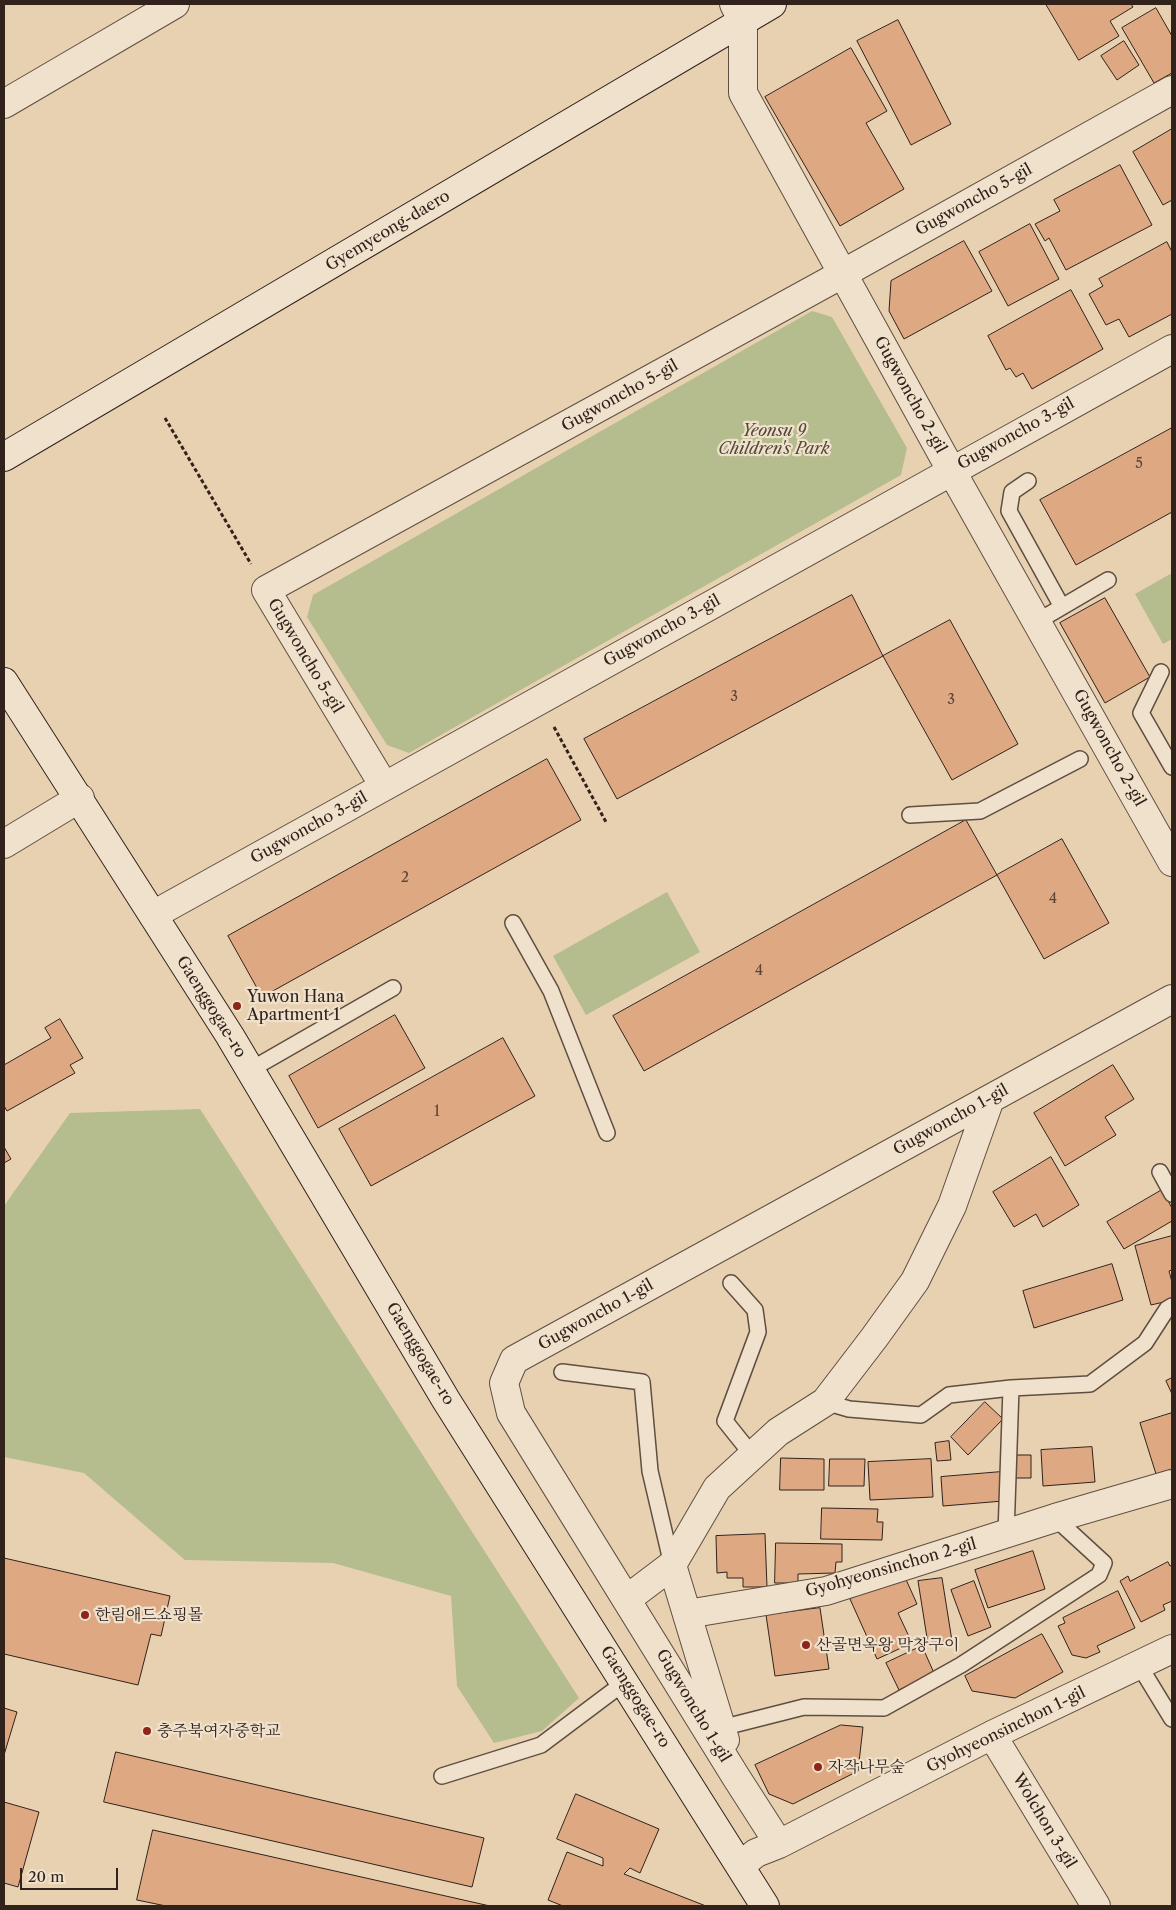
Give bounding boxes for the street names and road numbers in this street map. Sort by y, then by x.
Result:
street label: Gugwoncho 5-gil [912,160,1036,240]
street label: Gyemyeong-daero [323,186,453,276]
street label: Gugwoncho 2-gil [870,333,950,457]
street label: Gugwoncho 5-gil [558,356,682,436]
street label: Gugwoncho 3-gil [954,394,1078,474]
street label: Gugwoncho 3-gil [600,591,724,671]
street label: Gugwoncho 5-gil [263,595,347,717]
street label: Gugwoncho 2-gil [1069,686,1149,810]
street label: Gugwoncho 3-gil [247,788,371,868]
street label: Gaenggogae-ro [172,953,250,1061]
street label: Gugwoncho 1-gil [890,1080,1012,1160]
street label: Gugwoncho 1-gil [535,1275,657,1355]
street label: Gaenggogae-ro [382,1299,458,1409]
street label: Gyohyeonsinchon 2-gil [803,1534,979,1602]
street label: Gaenggogae-ro [596,1643,674,1751]
street label: Gugwoncho 1-gil [652,1646,734,1766]
street label: Gyohyeonsinchon 1-gil [923,1683,1089,1777]
street label: Wolchon 3-gil [1008,1770,1080,1872]

